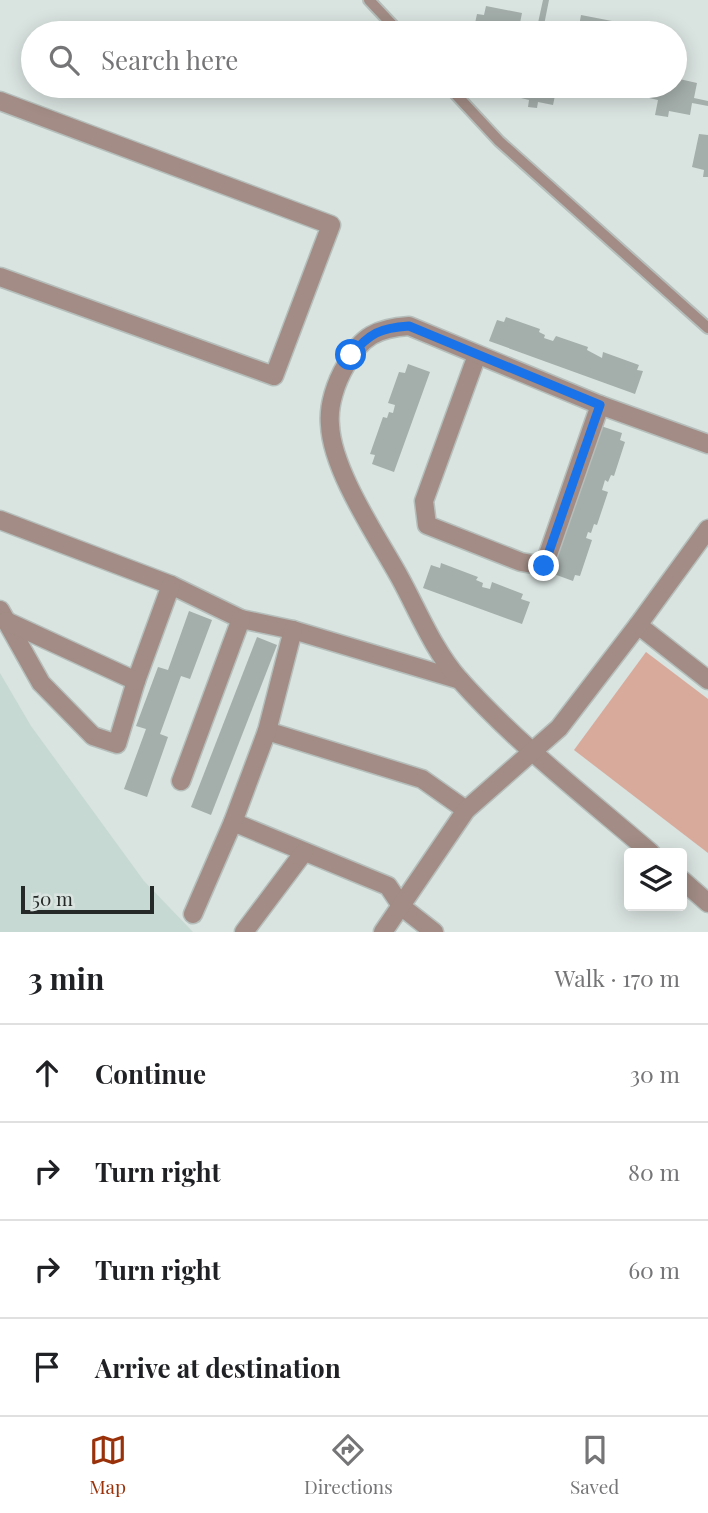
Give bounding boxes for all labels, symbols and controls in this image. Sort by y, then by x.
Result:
search box [21,21,687,98]
icon: search [45,41,83,79]
text: Search here [101,42,238,77]
route start [335,339,366,370]
route end [528,550,559,581]
map controls [624,848,687,911]
button: layers [624,848,687,911]
scale bar [21,883,154,915]
text: 50 m [32,885,73,911]
text: 3 min [28,958,104,998]
text: Walk · 170 m [555,962,680,993]
icon: ahead [28,1054,66,1092]
text: Continue [95,1056,206,1091]
text: 30 m [630,1058,680,1089]
icon: right [28,1152,66,1190]
text: Turn right [95,1154,221,1189]
text: 80 m [628,1156,680,1187]
icon: right [28,1250,66,1288]
text: Turn right [95,1252,221,1287]
text: 60 m [628,1254,680,1285]
icon: arrive [28,1348,66,1386]
text: Arrive at destination [95,1350,341,1385]
tab: Map [89,1431,127,1499]
tab: Directions [304,1431,393,1499]
tab: Saved [570,1431,619,1499]

